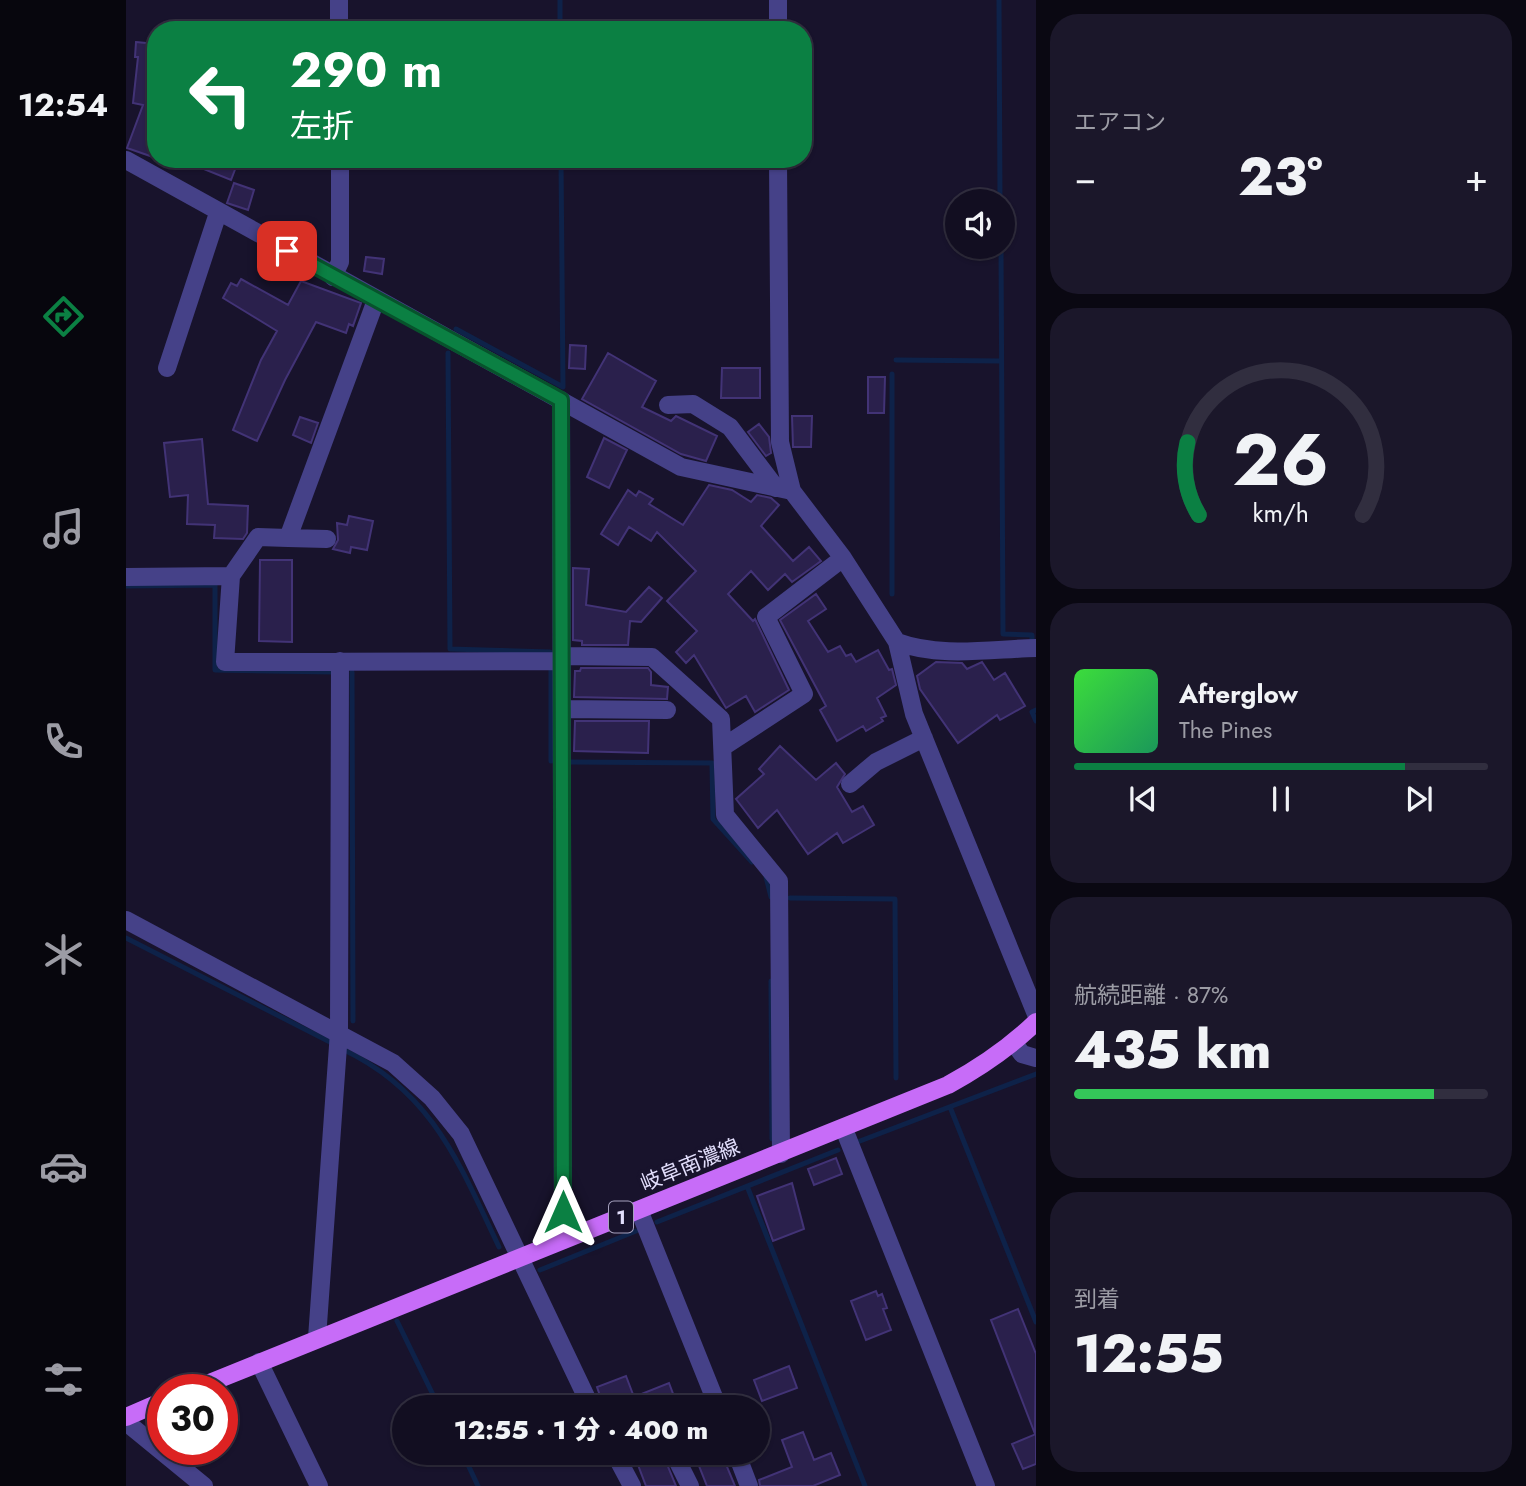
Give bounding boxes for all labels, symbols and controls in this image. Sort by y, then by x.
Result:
text: 290 m [290,35,442,105]
icon: left [175,49,266,140]
text: 12:54 [18,82,108,128]
text: 左折 [290,103,354,149]
text: エアコン [1074,105,1166,139]
text: 23° [1238,139,1323,215]
text: − [1074,150,1096,205]
text: + [1465,150,1488,205]
map controls [945,189,1015,259]
button: sound [945,189,1015,259]
pin [257,221,317,281]
icon: arrive [268,232,306,270]
icon: directions [39,292,88,341]
text: 26 [1233,407,1329,512]
text: km/h [1253,494,1309,530]
icon: music [39,504,88,553]
text: Afterglow [1179,675,1298,713]
text: The Pines [1179,713,1272,747]
icon: phone [39,717,88,766]
icon: previous [1124,780,1162,818]
icon: pause [1262,780,1300,818]
icon: next [1400,780,1438,818]
icon: climate [39,930,88,979]
text: 航続距離 · 87% [1074,978,1228,1012]
text: 435 km [1074,1012,1271,1088]
street label: 岐阜南濃線 [636,1131,744,1199]
icon: car [39,1142,88,1191]
position arrow [526,1175,600,1249]
road number: 1 [609,1202,633,1232]
text: 到着 [1074,1282,1120,1316]
text: 12:55 [1074,1316,1224,1392]
icon: filters [39,1355,88,1404]
speed limit sign: 30 [147,1374,238,1465]
text: 12:55 · 1 分 · 400 m [454,1411,708,1449]

